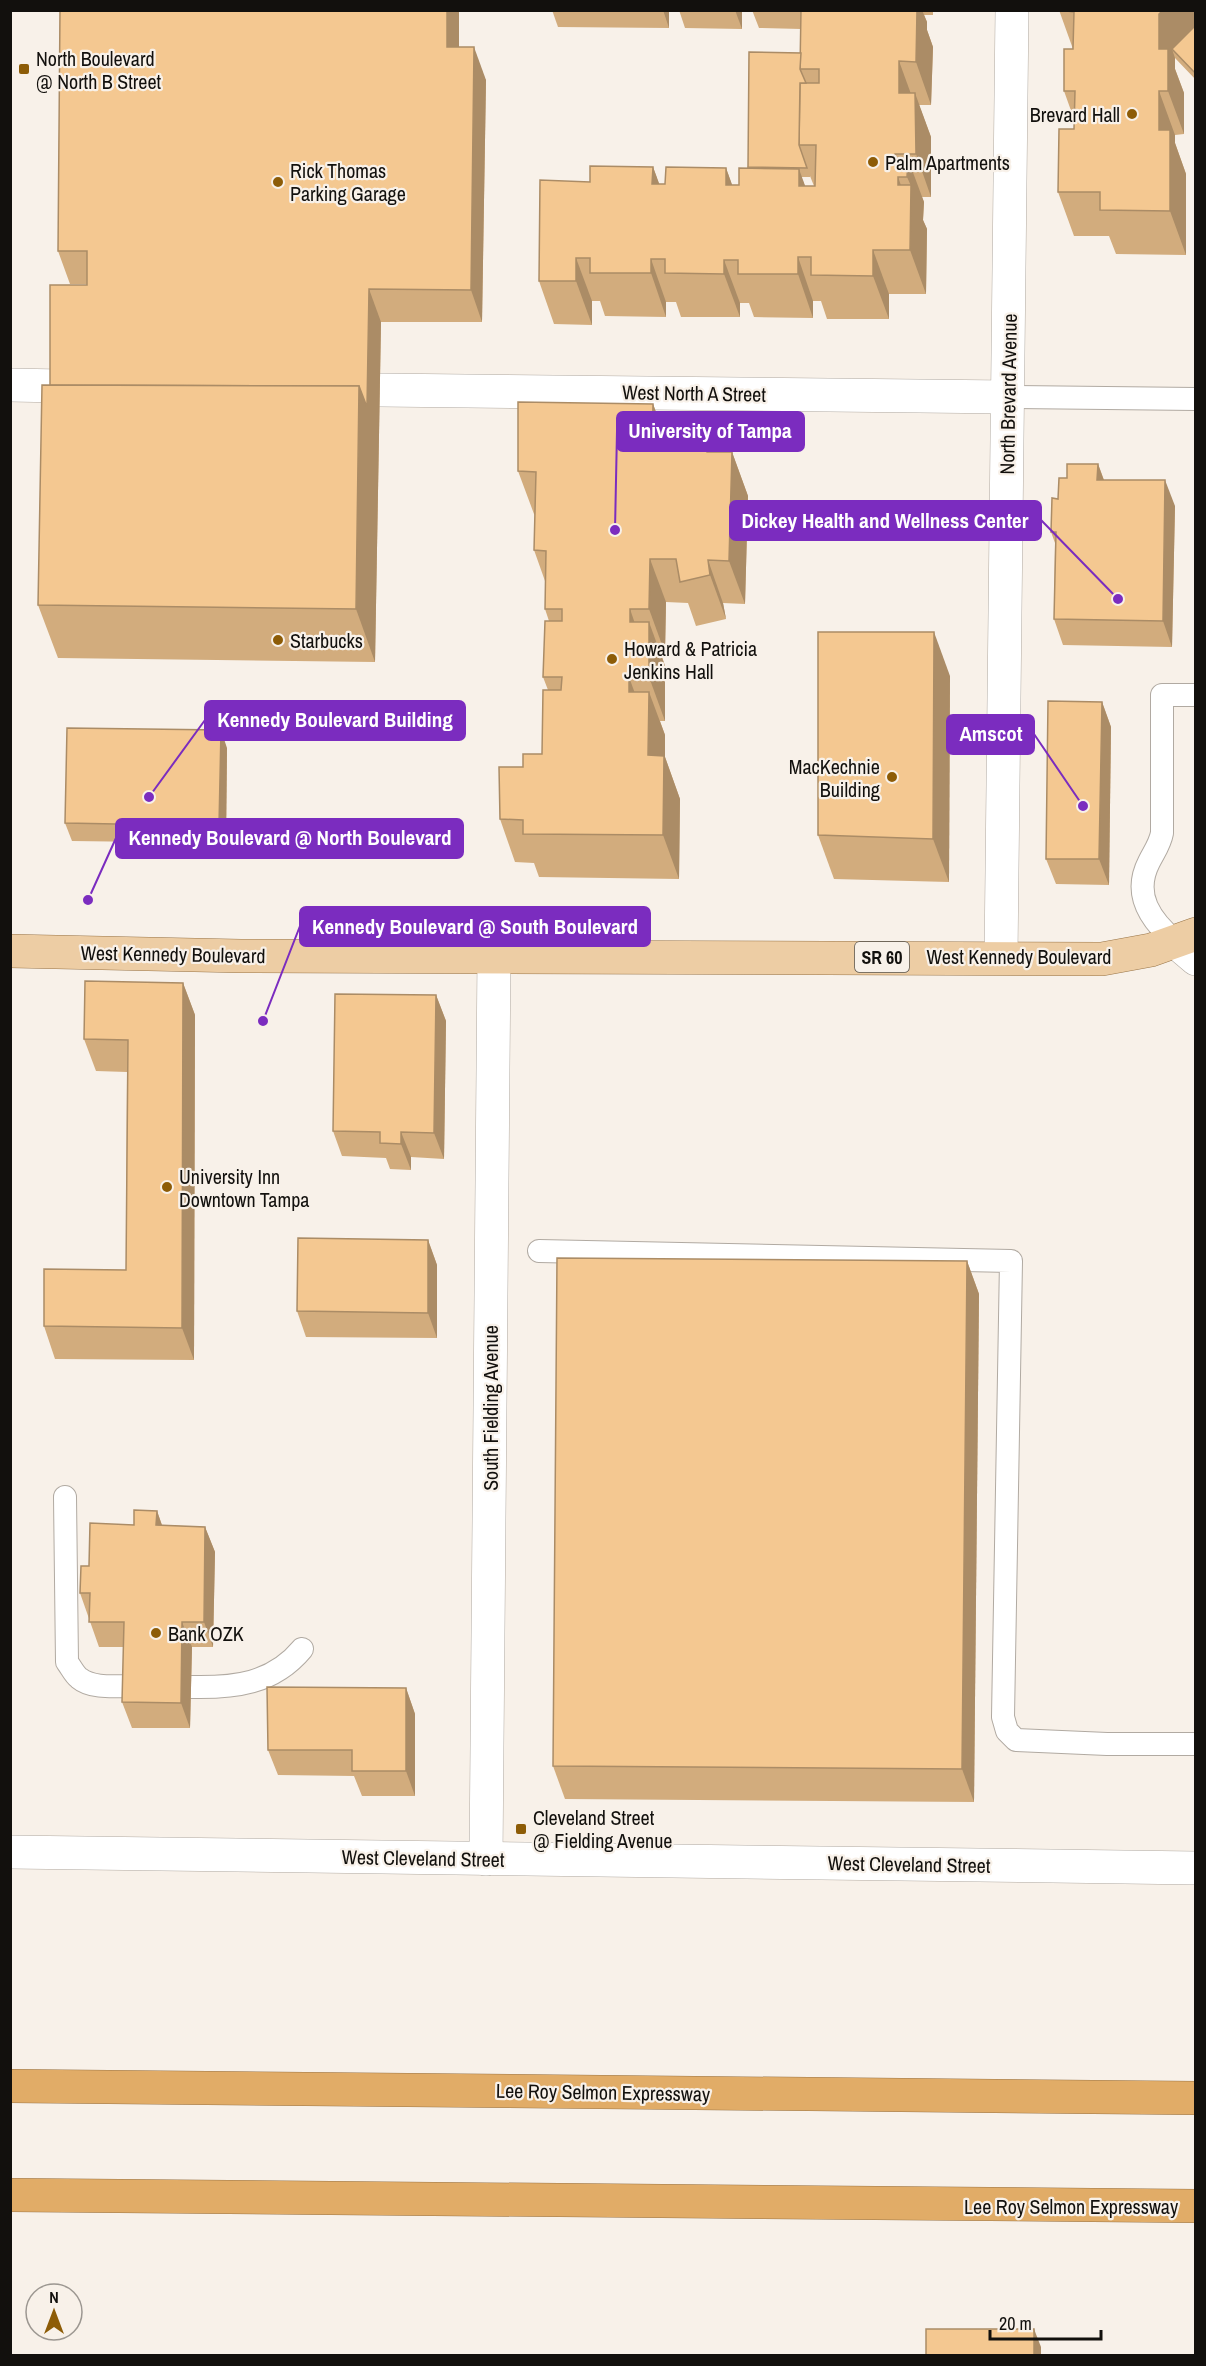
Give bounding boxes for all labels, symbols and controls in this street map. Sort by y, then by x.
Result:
place label: North Boulevard @ North B Street [36,45,162,95]
marker: North Boulevard @ North B Street [17,62,31,76]
place label: Brevard Hall [1030,101,1120,128]
marker: Brevard Hall [1125,107,1139,121]
place label: Palm Apartments [885,149,1010,176]
marker: Palm Apartments [866,155,880,169]
place label: Rick Thomas Parking Garage [290,157,406,207]
marker: Rick Thomas Parking Garage [271,175,285,189]
street label: North Brevard Avenue [993,313,1023,475]
street label: West North A Street [622,378,767,408]
callout: University of Tampa [617,412,804,451]
text: University of Tampa [628,416,792,445]
callout: Dickey Health and Wellness Center [730,501,1041,540]
text: Dickey Health and Wellness Center [742,506,1029,535]
place label: Starbucks [290,627,363,654]
marker: Starbucks [271,633,285,647]
place label: Howard & Patricia Jenkins Hall [624,635,757,685]
marker: Howard & Patricia Jenkins Hall [605,652,619,666]
callout: Kennedy Boulevard Building [205,701,465,740]
text: Kennedy Boulevard Building [217,705,453,734]
callout: Amscot [947,715,1034,754]
text: Amscot [959,719,1023,748]
place label: MacKechnie Building [789,753,880,803]
marker: MacKechnie Building [885,770,899,784]
callout: Kennedy Boulevard @ North Boulevard [116,819,463,858]
text: Kennedy Boulevard @ North Boulevard [129,823,452,852]
callout: Kennedy Boulevard @ South Boulevard [300,907,650,946]
text: Kennedy Boulevard @ South Boulevard [312,912,638,941]
street label: West Kennedy Boulevard [80,939,266,969]
road number: SR 60 [855,942,909,972]
street label: West Kennedy Boulevard [927,943,1111,970]
place label: University Inn Downtown Tampa [179,1163,309,1213]
marker: University Inn Downtown Tampa [160,1180,174,1194]
street label: South Fielding Avenue [477,1325,504,1491]
place label: Bank OZK [168,1620,244,1647]
marker: Bank OZK [149,1626,163,1640]
place label: Cleveland Street @ Fielding Avenue [533,1804,672,1854]
marker: Cleveland Street @ Fielding Avenue [514,1822,528,1836]
street label: West Cleveland Street [341,1843,505,1873]
street label: West Cleveland Street [827,1849,991,1879]
street label: Lee Roy Selmon Expressway [496,2077,711,2107]
street label: Lee Roy Selmon Expressway [964,2193,1179,2220]
north arrow [24,2282,84,2342]
text: N [49,2286,59,2308]
scale bar [990,2303,1101,2341]
text: 20 m [999,2311,1032,2336]

